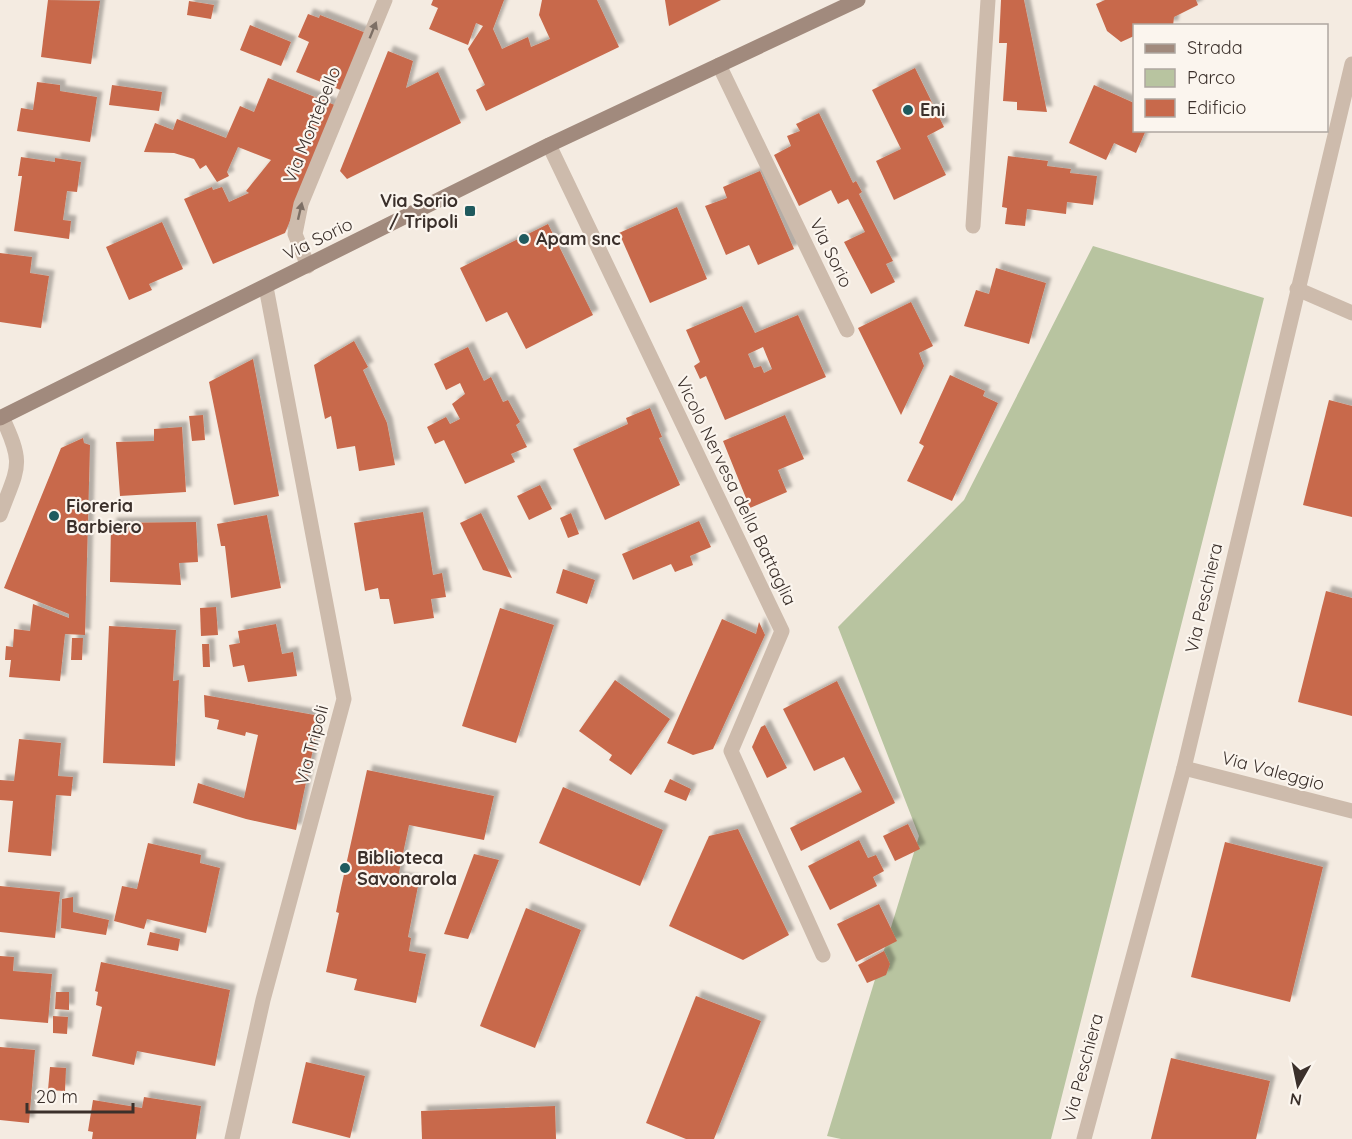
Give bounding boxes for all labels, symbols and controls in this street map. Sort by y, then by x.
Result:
one-way arrow [369,21,378,39]
legend [1133,24,1328,132]
text: Strada [1187,36,1243,59]
street label: Via Montebello [278,63,345,187]
text: Parco [1187,66,1235,89]
text: Edificio [1187,96,1246,119]
place label: Eni [920,98,945,121]
marker: Eni [901,103,915,117]
place label: Via Sorio / Tripoli [380,189,458,233]
one-way arrow [296,201,305,220]
marker: Via Sorio / Tripoli [463,204,477,218]
street label: Via Sorio [279,212,356,265]
street label: Via Sorio [805,214,858,291]
place label: Apam snc [536,227,621,250]
marker: Apam snc [517,232,531,246]
street label: Vicolo Nervesa della Battaglia [671,373,802,609]
place label: Fioreria Barbiero [66,494,142,538]
marker: Fioreria Barbiero [47,509,61,523]
street label: Via Peschiera [1180,541,1227,655]
street label: Via Tripoli [290,702,333,787]
street label: Via Valeggio [1219,746,1327,795]
place label: Biblioteca Savonarola [357,846,457,890]
marker: Biblioteca Savonarola [338,861,352,875]
street label: Via Peschiera [1057,1011,1108,1125]
north arrow [1268,1055,1328,1115]
scale bar [27,1076,134,1114]
text: 20 m [36,1085,78,1108]
text: N [1288,1089,1303,1111]

